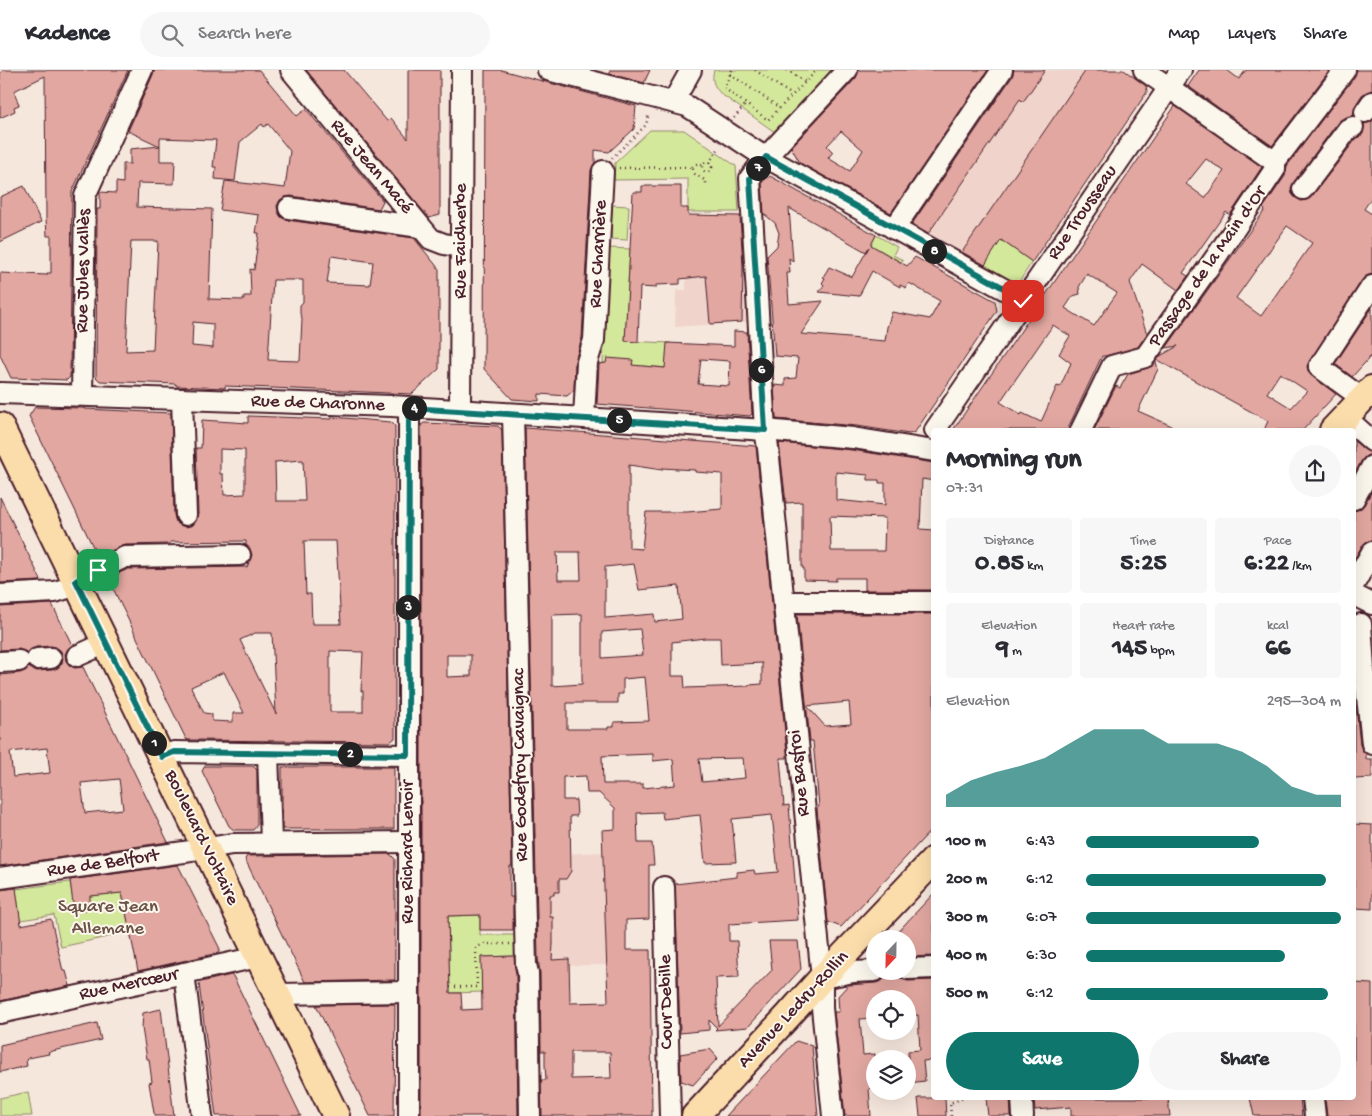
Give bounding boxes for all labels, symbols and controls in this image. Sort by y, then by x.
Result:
search box [140,12,490,57]
text: Kadence [25,20,110,49]
icon: search [158,21,186,49]
text: Search here [198,23,292,46]
text: Map [1168,24,1200,45]
text: Layers [1228,24,1275,45]
text: Share [1303,24,1347,45]
street label: Rue Jean Macé [325,115,418,219]
pin: 7 [746,156,770,180]
text: 7 [755,160,762,177]
street label: Rue Trousseau [1043,161,1123,265]
street label: Passage de la Main d'Or [1143,180,1273,353]
street label: Rue Faidherbe [450,183,473,299]
street label: Rue Charrière [585,199,613,309]
street label: Rue Jules Vallès [71,208,97,333]
pin: 8 [922,238,946,264]
text: 8 [931,243,938,260]
pin [1002,280,1044,322]
icon: check [1009,287,1037,315]
pin: 6 [748,358,774,382]
text: 6 [758,362,765,379]
street label: Rue de Charonne [251,390,386,418]
pin: 4 [402,396,426,420]
text: 4 [411,400,418,417]
pin: 5 [606,408,632,432]
text: 5 [616,412,623,429]
text: Morning run [946,444,1081,477]
button: share [1289,445,1341,497]
text: 07:31 [946,480,983,499]
text: Distance [984,533,1034,550]
text: Time [1131,533,1156,550]
text: Pace [1264,533,1292,550]
pin [77,549,119,591]
text: 0.85 [975,550,1024,579]
text: 5:25 [1120,550,1167,579]
text: 6:22 [1244,550,1289,579]
icon: arrive [84,556,112,584]
text: km [1024,558,1043,575]
text: /km [1289,558,1312,575]
pin: 3 [396,594,420,620]
text: 3 [405,599,412,616]
text: Elevation [981,618,1037,635]
text: Heart rate [1112,618,1175,635]
text: kcal [1267,618,1289,635]
text: 9 [996,635,1009,664]
text: 145 [1112,635,1147,664]
text: 66 [1265,635,1291,664]
text: m [1009,643,1022,660]
text: bpm [1147,643,1175,660]
street label: Rue Godefroy Cavaignac [508,668,534,862]
text: Elevation [946,693,1010,712]
text: 295–304 m [1267,693,1341,712]
street label: Rue Basfroi [784,729,816,817]
pin: 1 [142,730,166,756]
text: 1 [152,735,157,752]
pin: 2 [338,742,362,766]
text: 2 [347,746,354,763]
street label: Boulevard Voltaire [158,766,244,909]
street label: Rue Richard Lenoir [397,778,420,924]
text: 100 m [946,833,986,852]
text: 6:43 [1026,833,1055,852]
street label: Rue de Belfort [46,844,163,883]
text: 200 m [946,871,987,890]
text: 6:12 [1026,871,1053,890]
park label: Square Jean Allemane [58,896,158,941]
text: 300 m [946,909,988,928]
text: 6:07 [1026,909,1057,928]
north arrow [866,930,916,980]
map controls [866,930,916,1100]
street label: Avenue Ledru-Rollin [734,946,854,1074]
text: 400 m [946,947,987,966]
text: 6:30 [1026,947,1057,966]
street label: Cour Debille [655,954,679,1050]
street label: Rue Mercœur [77,963,183,1007]
text: 500 m [946,985,988,1004]
text: 6:12 [1026,985,1053,1004]
button: locate [866,990,916,1040]
button: Save [946,1032,1139,1090]
button: Share [1149,1032,1341,1090]
button: layers [866,1050,916,1100]

